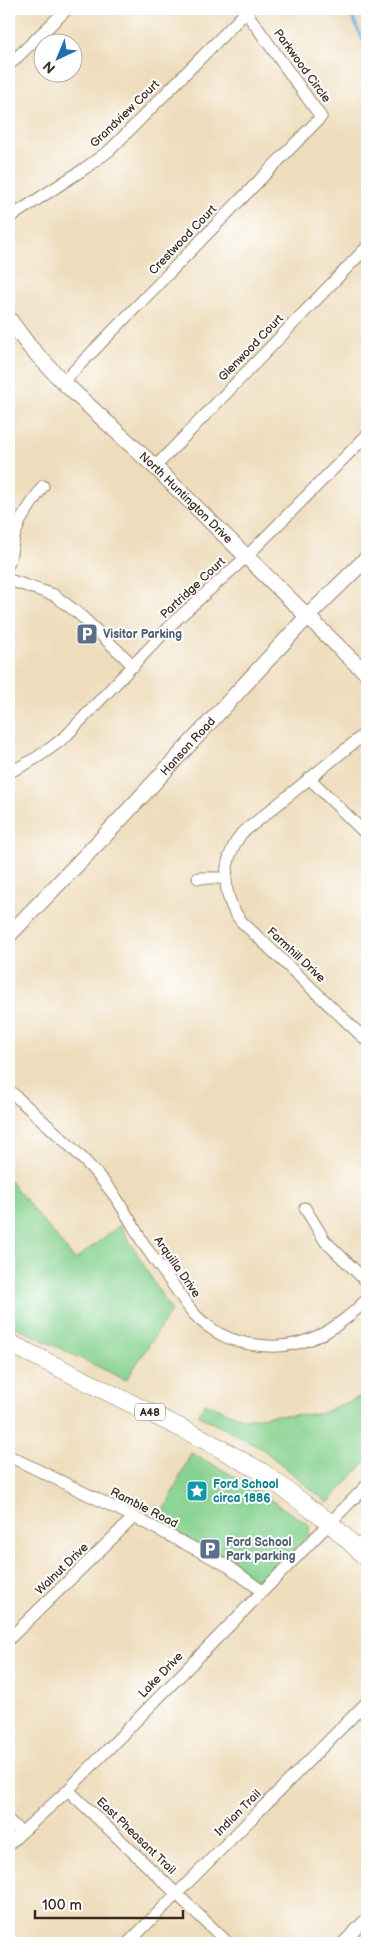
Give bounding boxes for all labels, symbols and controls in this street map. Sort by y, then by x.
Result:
street label: Parkwood Circle [270,26,334,106]
north arrow [32,32,82,82]
text: N [40,57,59,77]
street label: Grandview Court [87,77,163,151]
street label: Crestwood Court [146,202,220,278]
street label: Glenwood Court [215,311,287,385]
street label: North Huntington Drive [136,449,236,547]
street label: Partridge Court [157,554,229,622]
parking icon: Visitor Parking [75,622,99,646]
place label: Visitor Parking [103,627,182,642]
street label: Hanson Road [157,714,218,779]
street label: Farmhill Drive [264,924,328,986]
street label: Arquilla Drive [150,1233,204,1301]
road number: A48 [135,1404,165,1420]
place label: Ford School circa 1886 [213,1477,279,1506]
place icon: Ford School circa 1886 [185,1479,209,1503]
street label: Ramble Road [108,1485,181,1532]
place label: Ford School Park parking [226,1535,296,1564]
parking icon: Ford School Park parking [198,1537,222,1561]
street label: Walnut Drive [32,1540,92,1598]
street label: Lake Drive [136,1649,186,1701]
street label: Indian Trail [212,1787,264,1839]
street label: East Pheasant Trail [93,1794,179,1878]
scale bar [35,1887,182,1919]
text: 100 m [42,1896,82,1915]

